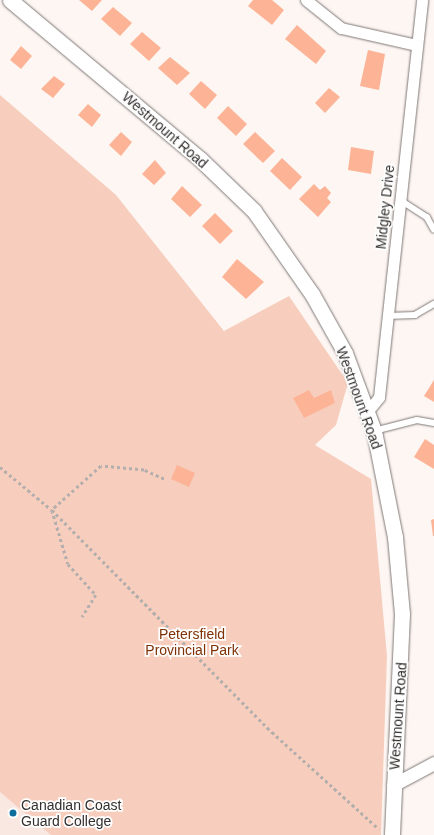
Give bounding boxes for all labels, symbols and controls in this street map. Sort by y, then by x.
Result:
street label: Westmount Road [119,88,211,172]
street label: Midgley Drive [372,164,398,250]
street label: Westmount Road [333,344,385,452]
park label: Petersfield Provincial Park [145,626,239,658]
street label: Westmount Road [386,662,410,770]
place label: Canadian Coast Guard College [21,797,121,830]
marker: Canadian Coast Guard College [8,808,18,818]

